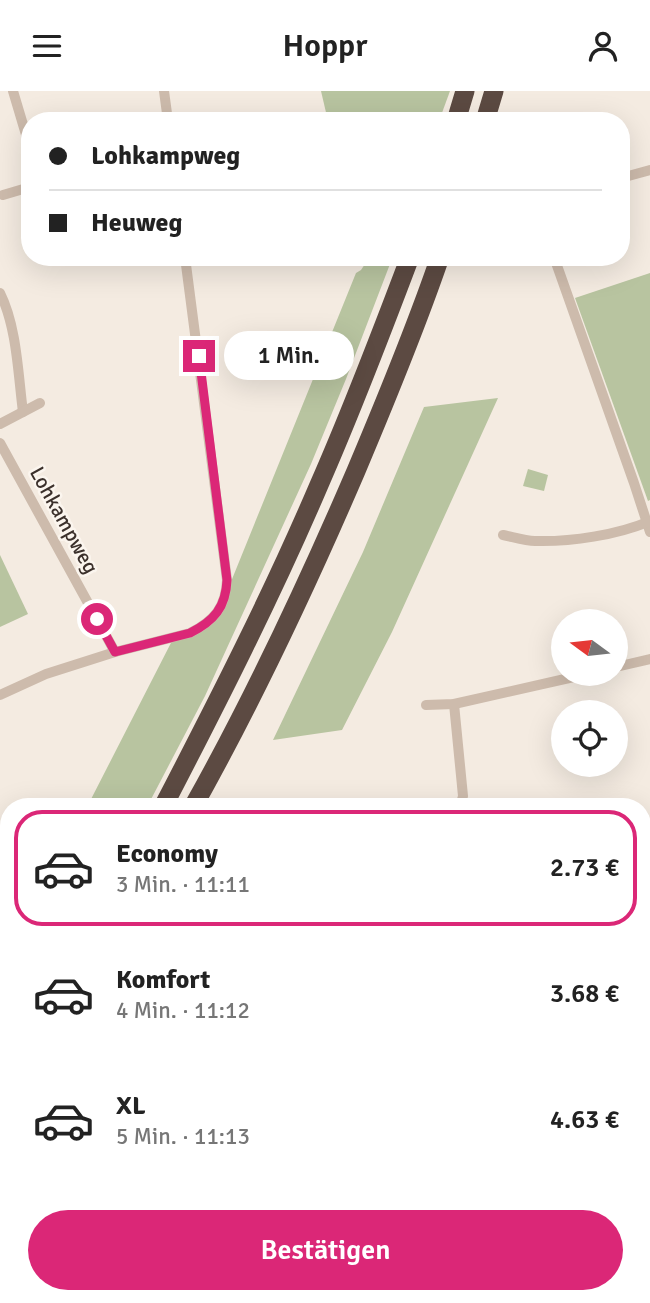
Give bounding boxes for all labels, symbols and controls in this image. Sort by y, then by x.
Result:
text: Hoppr [283,26,367,65]
icon: menu [28,27,66,65]
icon: person [584,27,622,65]
text: Lohkampweg [91,140,240,172]
text: Heuweg [91,207,182,239]
callout: 1 Min. [224,331,353,381]
route end [183,340,215,372]
text: 1 Min. [258,341,320,370]
street label: Lohkampweg [24,462,104,578]
route start [81,603,113,635]
north arrow [551,609,628,686]
map controls [551,609,628,777]
button: locate [551,700,628,777]
icon: car [32,837,95,900]
text: Economy [116,838,218,870]
text: 2.73 € [550,852,619,884]
text: 3 Min. · 11:11 [116,870,250,899]
icon: car [32,963,95,1026]
text: Komfort [116,964,210,996]
text: 3.68 € [550,978,619,1010]
text: 4 Min. · 11:12 [116,996,250,1025]
icon: car [32,1089,95,1152]
text: XL [116,1090,146,1122]
text: 4.63 € [550,1104,619,1136]
text: 5 Min. · 11:13 [116,1122,250,1151]
button: Bestätigen [28,1210,623,1290]

